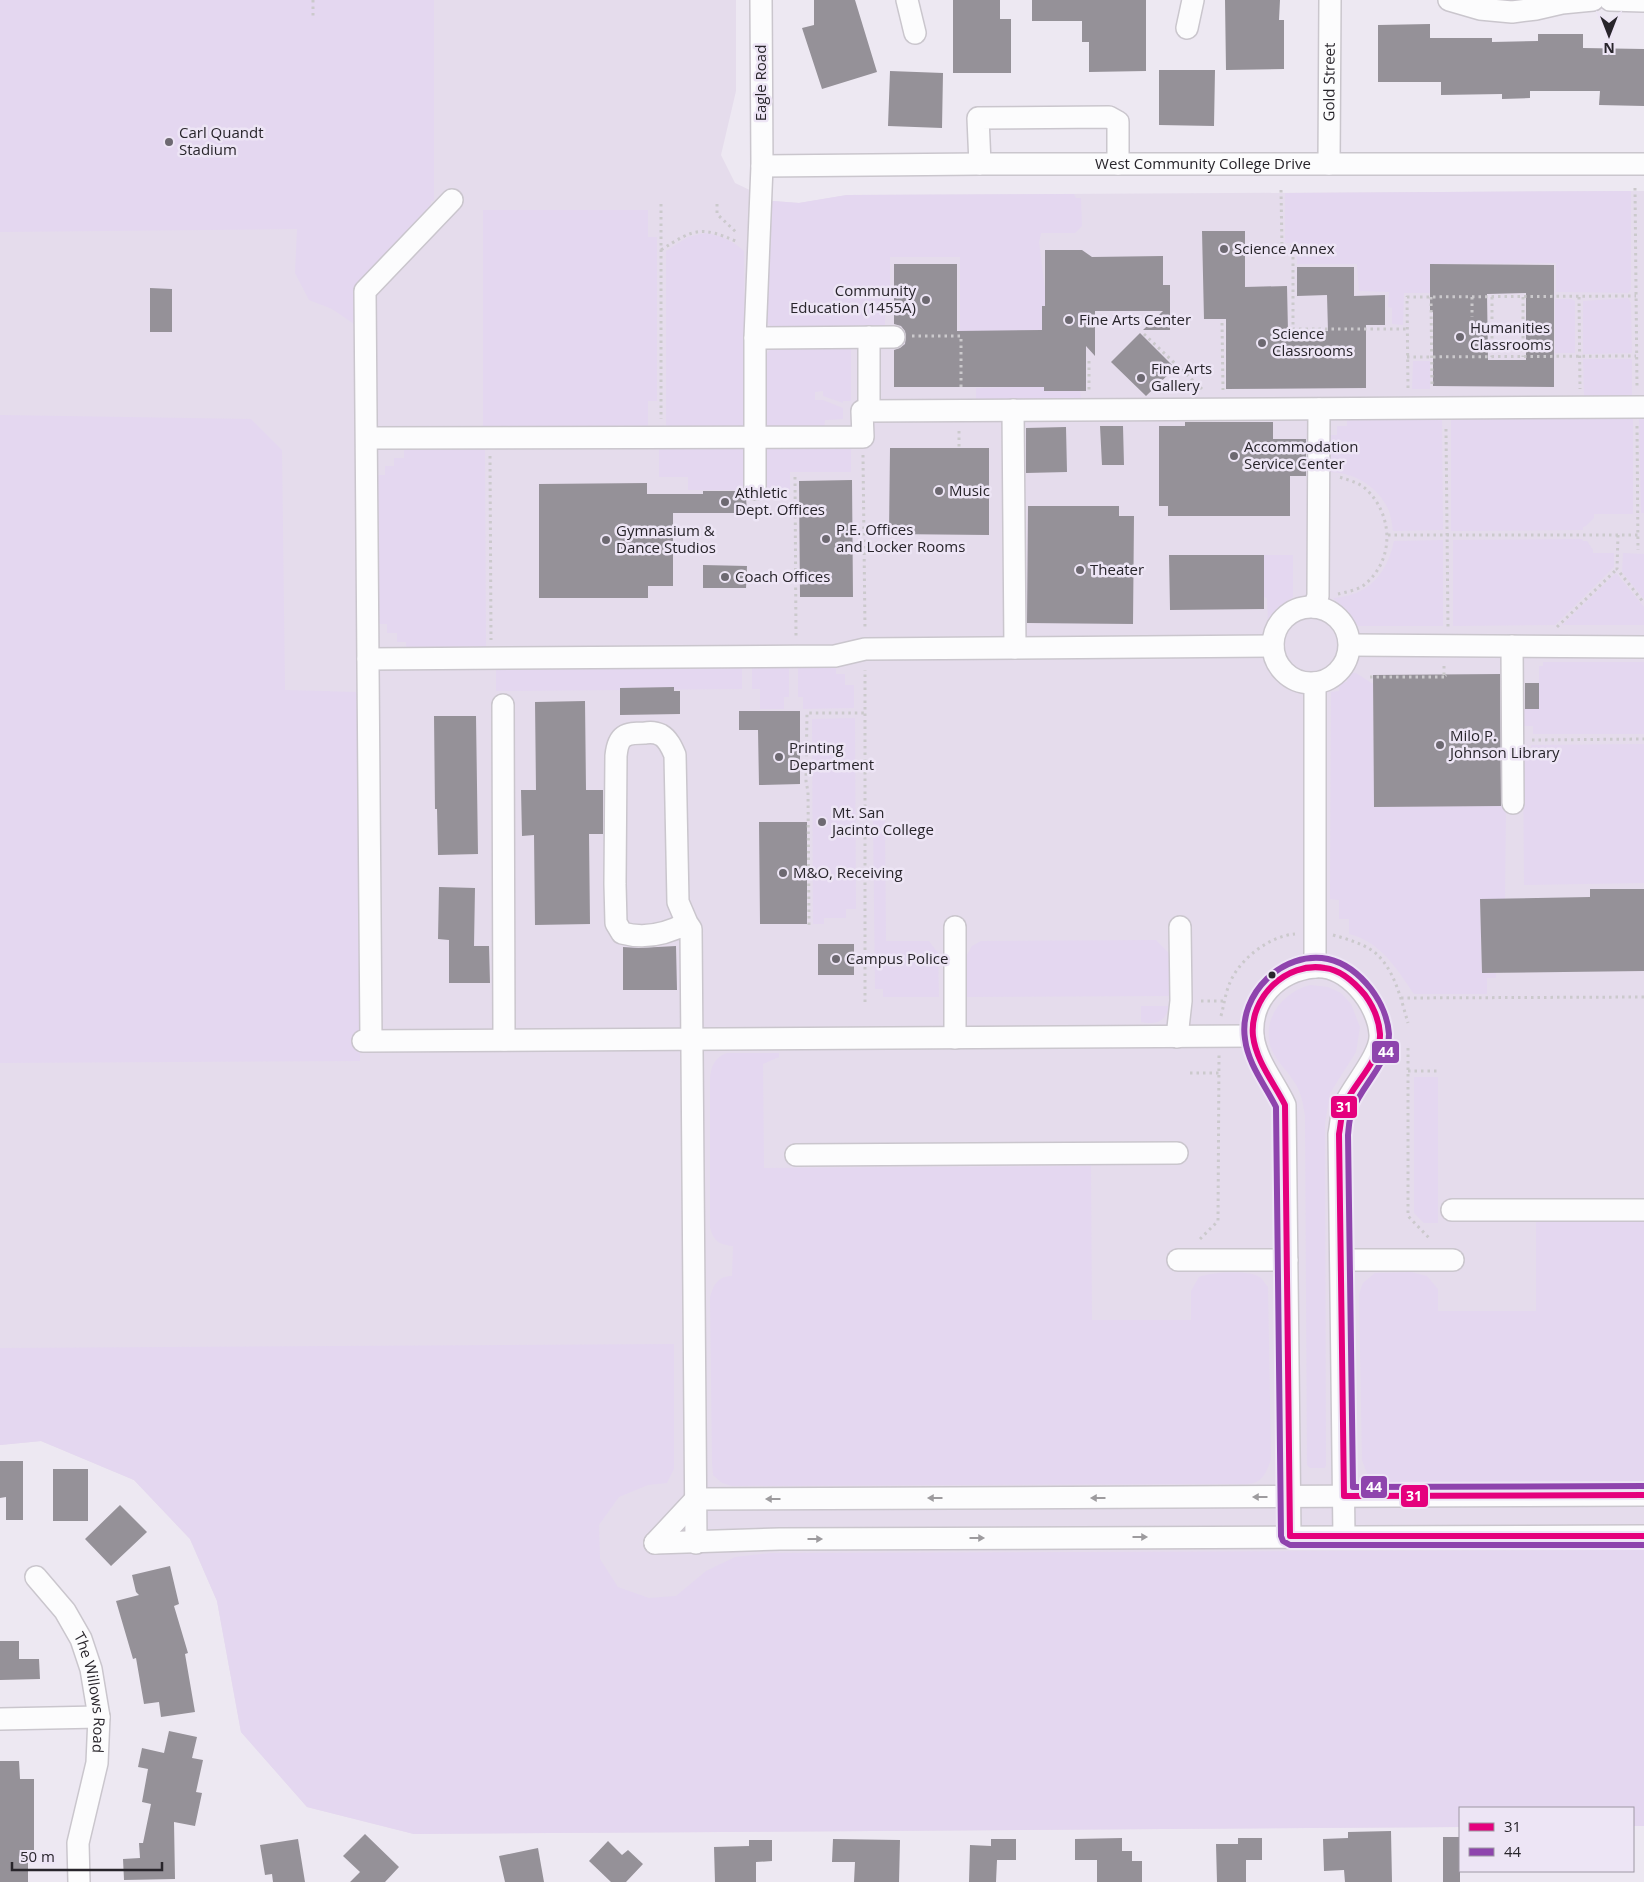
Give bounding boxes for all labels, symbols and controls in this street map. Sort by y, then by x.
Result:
north arrow [1584,10,1634,60]
text: N [1603,39,1615,58]
street label: Gold Street [1318,43,1339,121]
street label: Eagle Road [750,45,770,121]
place label: Carl Quandt Stadium [179,122,264,159]
marker: Carl Quandt Stadium [163,136,175,148]
street label: West Community College Drive [1095,153,1311,173]
place label: Science Annex [1234,238,1335,258]
marker: Science Annex [1218,243,1230,255]
place label: Community Education (1455A) [790,280,916,317]
marker: Community Education (1455A) [920,294,932,306]
place label: Fine Arts Center [1079,309,1191,329]
marker: Fine Arts Center [1063,314,1075,326]
place label: Humanities Classrooms [1470,317,1551,354]
place label: Science Classrooms [1272,323,1353,360]
marker: Humanities Classrooms [1454,331,1466,343]
marker: Science Classrooms [1256,337,1268,349]
place label: Fine Arts Gallery [1151,358,1212,395]
marker: Fine Arts Gallery [1135,372,1147,384]
place label: Accommodation Service Center [1244,436,1359,473]
marker: Accommodation Service Center [1228,450,1240,462]
place label: Music [949,480,990,500]
place label: Athletic Dept. Offices [735,482,825,519]
marker: Music [933,485,945,497]
marker: Athletic Dept. Offices [719,496,731,508]
place label: P.E. Offices and Locker Rooms [836,519,965,556]
place label: Gymnasium & Dance Studios [616,520,716,557]
marker: P.E. Offices and Locker Rooms [820,533,832,545]
marker: Gymnasium & Dance Studios [600,534,612,546]
place label: Theater [1090,559,1144,579]
marker: Theater [1074,564,1086,576]
place label: Coach Offices [735,566,830,586]
marker: Coach Offices [719,571,731,583]
place label: Milo P. Johnson Library [1448,725,1560,762]
place label: Printing Department [789,737,874,774]
marker: Milo P. Johnson Library [1434,739,1446,751]
marker: Printing Department [773,751,785,763]
place label: Mt. San Jacinto College [830,802,934,839]
marker: Mt. San Jacinto College [816,816,828,828]
place label: M&O, Receiving [793,862,903,882]
marker: M&O, Receiving [777,867,789,879]
place label: Campus Police [846,948,948,968]
marker: Campus Police [830,953,842,965]
unlabelled marker [1267,970,1277,980]
line badge: 44 [1371,1040,1400,1064]
text: 44 [1378,1042,1394,1061]
line badge: 31 [1330,1095,1358,1119]
text: 31 [1336,1097,1352,1116]
line badge: 44 [1360,1475,1388,1499]
text: 44 [1366,1477,1382,1496]
line badge: 31 [1400,1484,1429,1508]
text: 31 [1406,1486,1422,1505]
one-way arrow [1252,1493,1268,1501]
one-way arrow [1089,1494,1105,1502]
one-way arrow [764,1495,780,1503]
one-way arrow [927,1495,943,1503]
one-way arrow [1132,1533,1148,1541]
one-way arrow [969,1534,985,1542]
one-way arrow [807,1535,823,1543]
street label: The Willows Road [70,1628,110,1754]
legend [1459,1807,1634,1872]
text: 31 [1504,1816,1521,1836]
scale bar [12,1840,162,1872]
text: 44 [1504,1841,1522,1861]
text: 50 m [20,1846,55,1866]

